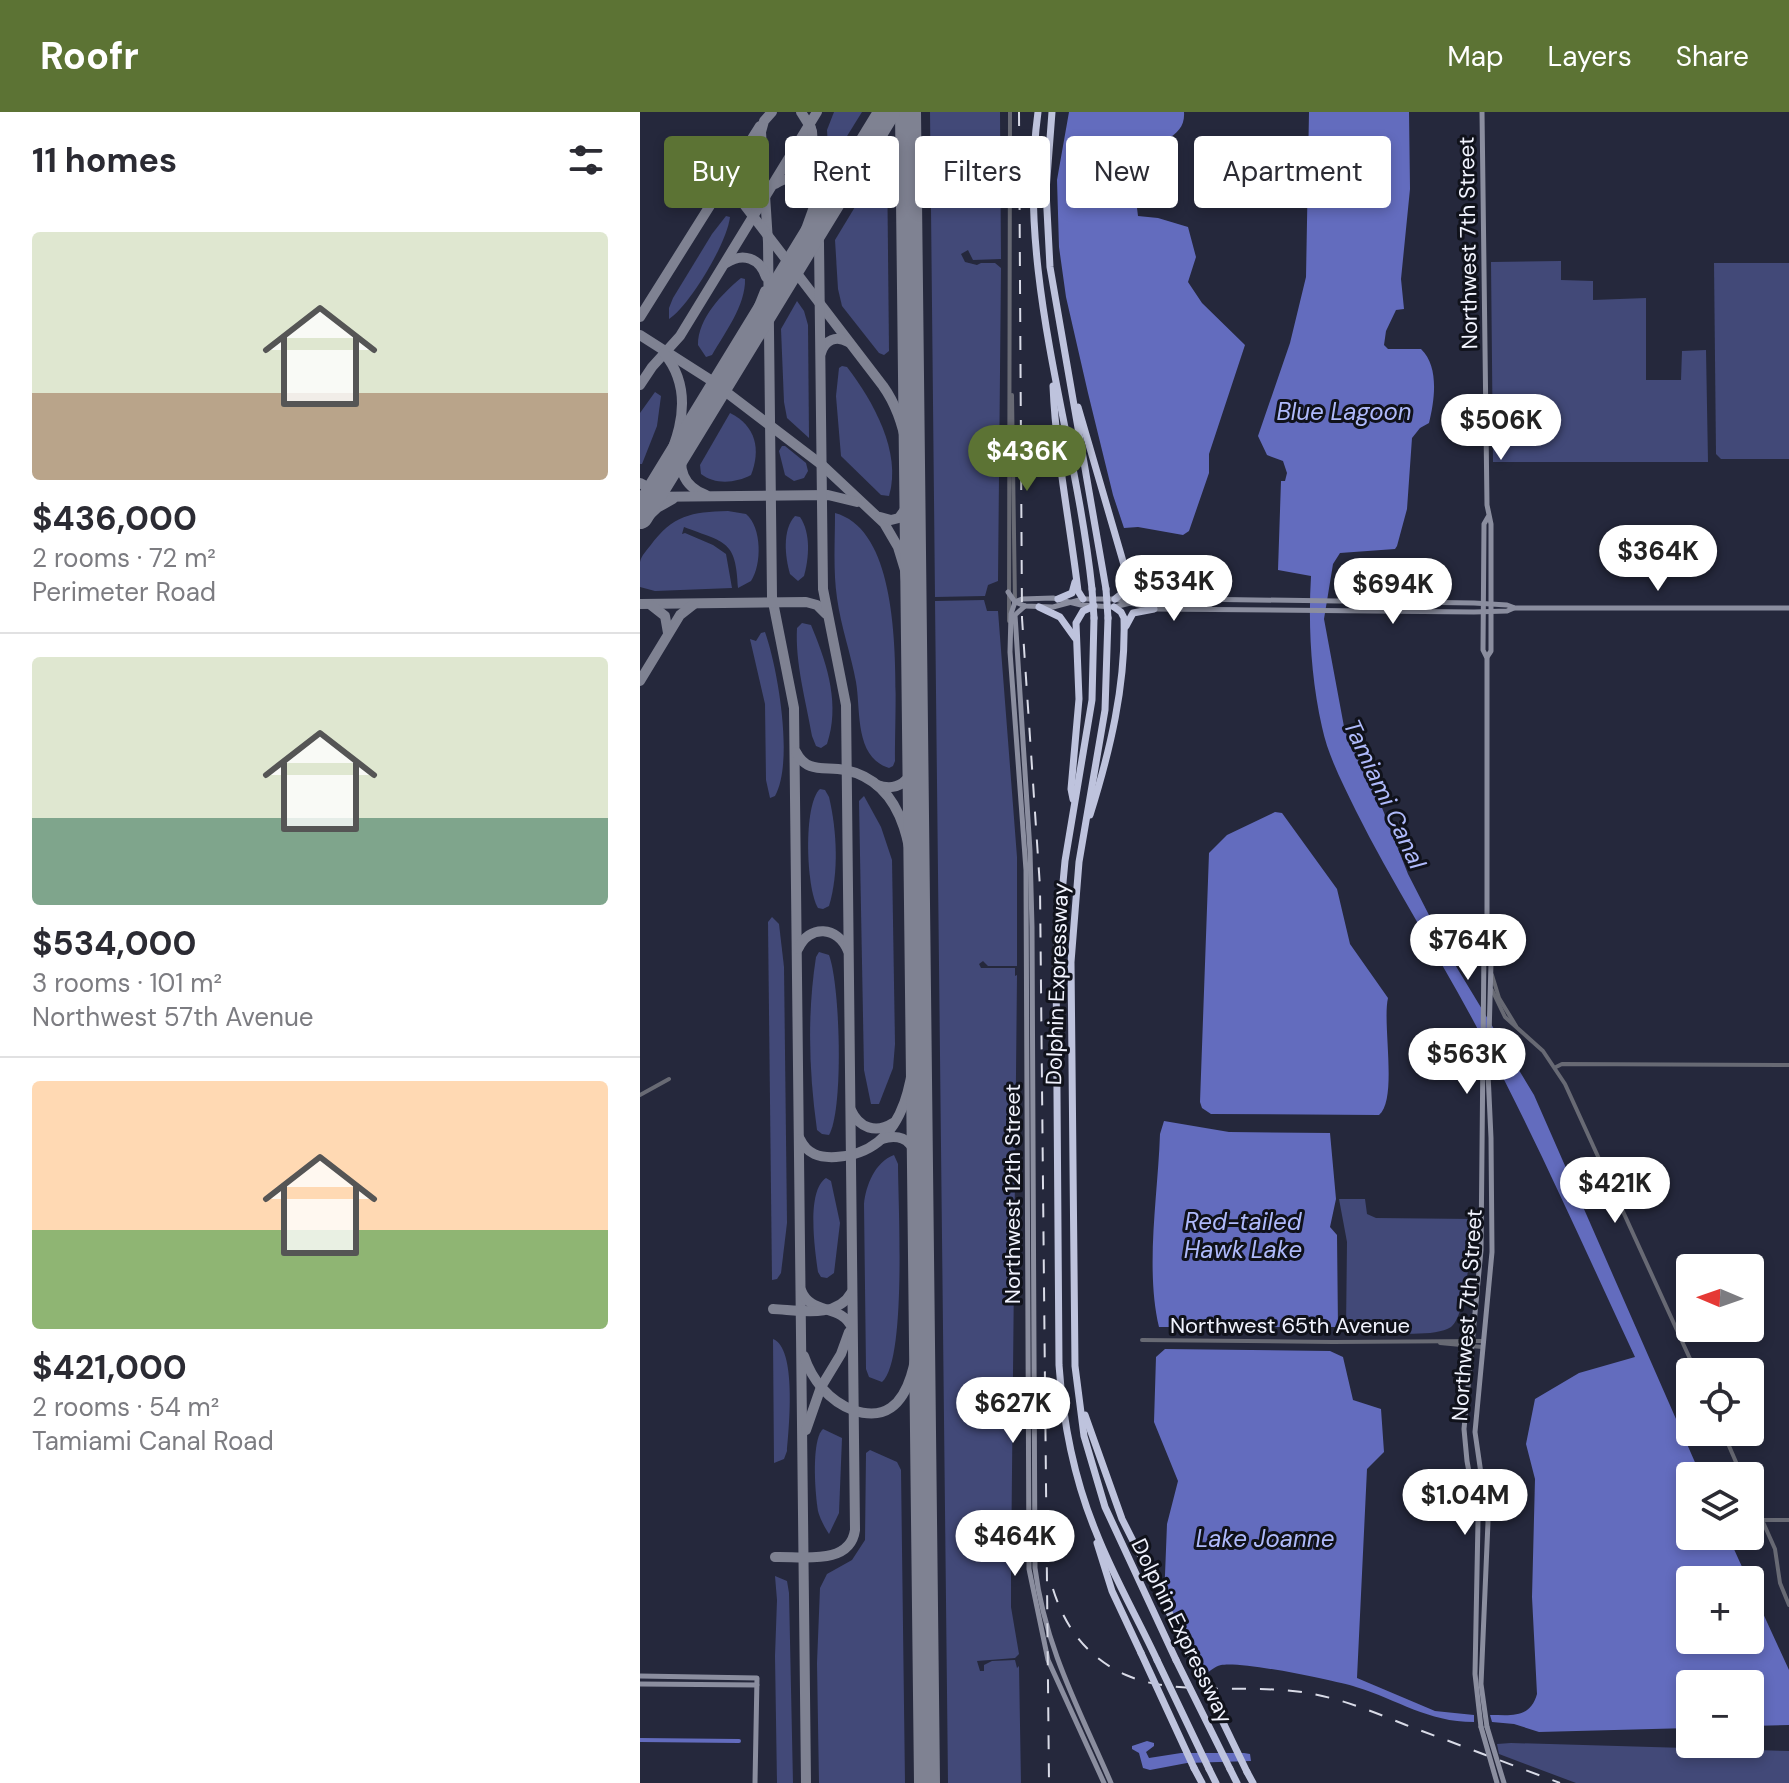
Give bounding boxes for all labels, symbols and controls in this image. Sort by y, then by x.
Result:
text: Roofr [40,31,139,81]
text: Map [1447,38,1504,75]
text: Layers [1548,38,1632,75]
text: Share [1676,38,1749,75]
chip: Buy [664,136,769,208]
chip: Rent [785,136,899,208]
chip: Filters [915,136,1050,208]
chip: New [1066,136,1178,208]
chip: Apartment [1194,136,1391,208]
street label: Northwest 7th Street [1452,136,1484,350]
text: 11 homes [32,138,177,183]
icon: filters [564,138,608,182]
icon: home [248,284,392,428]
pin: $506K [1445,394,1557,462]
water label: Blue Lagoon [1276,396,1412,427]
text: $506K [1459,403,1543,437]
pin: $436K [971,425,1083,493]
text: $436K [986,434,1068,468]
text: $436,000 [32,496,197,541]
pin: $364K [1602,525,1714,593]
text: $364K [1617,534,1699,568]
text: 2 rooms · 72 m² [32,541,216,575]
pin: $534K [1118,555,1230,623]
pin: $694K [1337,558,1449,626]
text: $534K [1133,564,1215,598]
text: $694K [1352,567,1434,601]
text: Perimeter Road [32,575,216,609]
icon: home [248,709,392,853]
water label: Tamiami Canal [1337,714,1434,874]
street label: Dolphin Expressway [1039,882,1075,1086]
pin: $764K [1412,914,1524,982]
text: $534,000 [32,921,196,966]
text: $764K [1428,923,1508,957]
text: 3 rooms · 101 m² [32,966,222,1000]
text: Northwest 57th Avenue [32,1000,314,1034]
pin: $563K [1411,1028,1523,1096]
text: $563K [1426,1037,1508,1071]
street label: Northwest 12th Street [998,1084,1027,1304]
icon: home [248,1133,392,1277]
pin: $421K [1559,1157,1671,1225]
text: $421K [1578,1166,1652,1200]
water label: Red-tailed Hawk Lake [1184,1206,1303,1265]
street label: Northwest 7th Street [1445,1208,1489,1422]
north arrow [1676,1254,1764,1342]
map controls [1676,1254,1764,1758]
street label: Northwest 65th Avenue [1170,1311,1410,1340]
text: $421,000 [32,1345,187,1390]
button: locate [1676,1358,1764,1446]
pin: $627K [957,1377,1069,1445]
text: $627K [974,1386,1052,1420]
text: 2 rooms · 54 m² [32,1390,219,1424]
text: Tamiami Canal Road [32,1424,274,1458]
button: layers [1676,1462,1764,1550]
pin: $1.04M [1400,1469,1530,1537]
text: $1.04M [1421,1478,1509,1512]
pin: $464K [959,1510,1071,1578]
text: $464K [974,1519,1056,1553]
water label: Lake Joanne [1196,1523,1334,1554]
street label: Dolphin Expressway [1125,1534,1239,1728]
button: + [1676,1566,1764,1654]
button: − [1676,1670,1764,1758]

